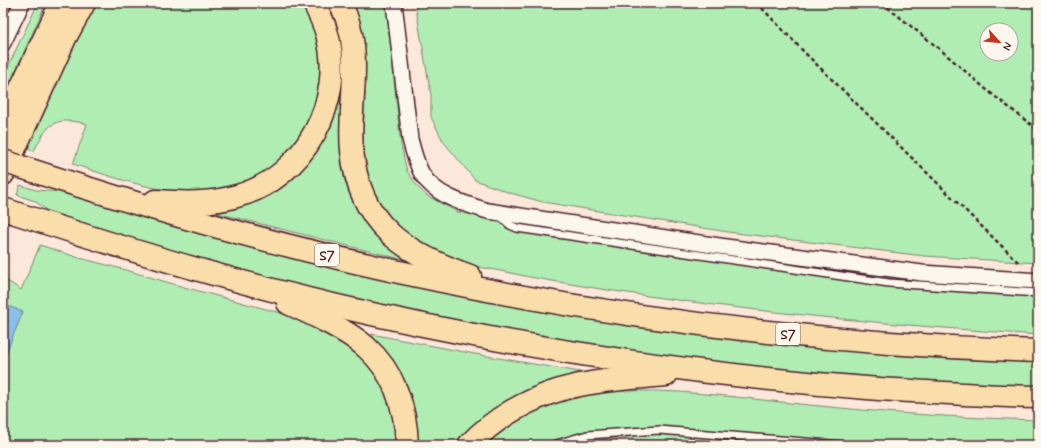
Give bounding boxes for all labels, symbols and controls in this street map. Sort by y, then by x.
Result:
north arrow [979,22,1019,62]
text: N [999,40,1015,53]
road number: S7 [315,244,339,266]
road number: S7 [776,323,800,345]

